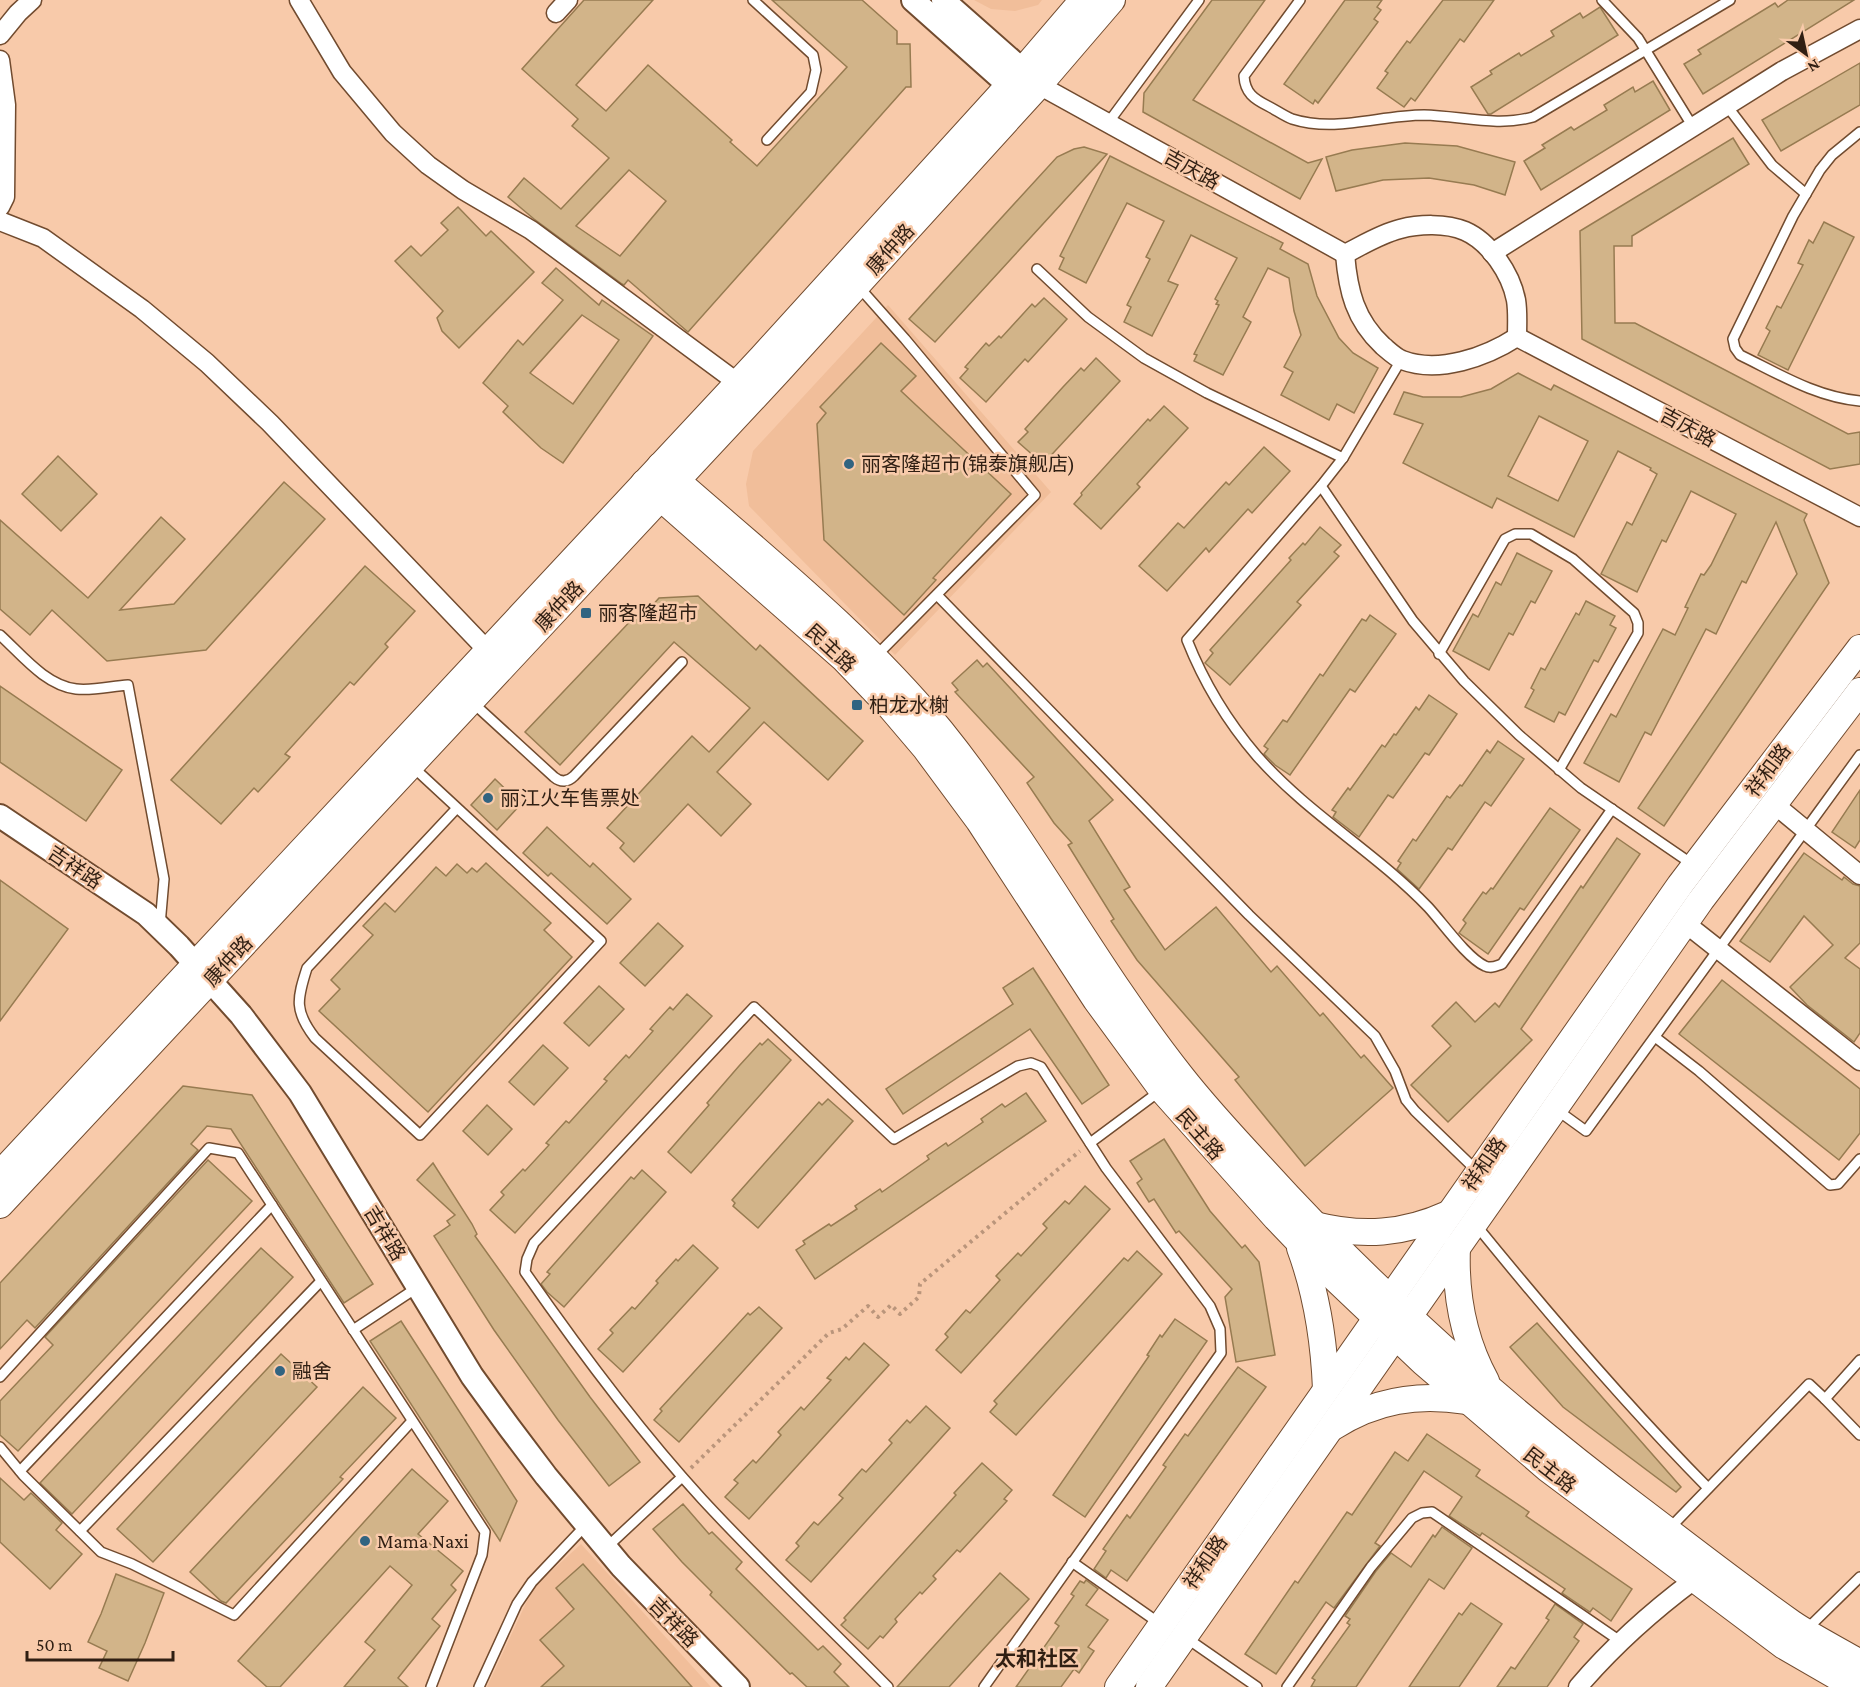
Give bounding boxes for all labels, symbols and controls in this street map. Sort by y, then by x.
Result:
north arrow [1776,24,1836,84]
text: N [1805,56,1823,76]
street label: 吉庆路 [1160,145,1224,193]
street label: 康仲路 [862,219,918,279]
street label: 吉庆路 [1656,403,1720,451]
place label: 丽客隆超市(锦泰旗舰店) [861,453,1075,476]
marker: 丽客隆超市(锦泰旗舰店) [842,457,856,471]
street label: 康仲路 [530,577,588,635]
place label: 丽客隆超市 [598,602,698,624]
marker: 丽客隆超市 [579,606,593,620]
street label: 民主路 [802,619,860,677]
place label: 柏龙水榭 [869,694,949,716]
marker: 柏龙水榭 [850,698,864,712]
street label: 祥和路 [1741,739,1795,801]
place label: 丽江火车售票处 [500,787,640,809]
marker: 丽江火车售票处 [481,791,495,805]
street label: 吉祥路 [44,841,106,893]
street label: 康仲路 [199,932,257,990]
street label: 民主路 [1172,1104,1228,1164]
street label: 祥和路 [1458,1133,1510,1195]
street label: 吉祥路 [360,1202,410,1264]
place label: 融舍 [292,1360,332,1382]
marker: 融舍 [273,1364,287,1378]
street label: 民主路 [1520,1443,1580,1497]
place label: Mama Naxi [377,1530,469,1552]
street label: 祥和路 [1179,1531,1231,1593]
marker: Mama Naxi [358,1534,372,1548]
street label: 吉祥路 [645,1593,703,1651]
scale bar [27,1624,172,1662]
text: 50 m [36,1635,73,1655]
district label: 太和社区 [995,1647,1079,1671]

